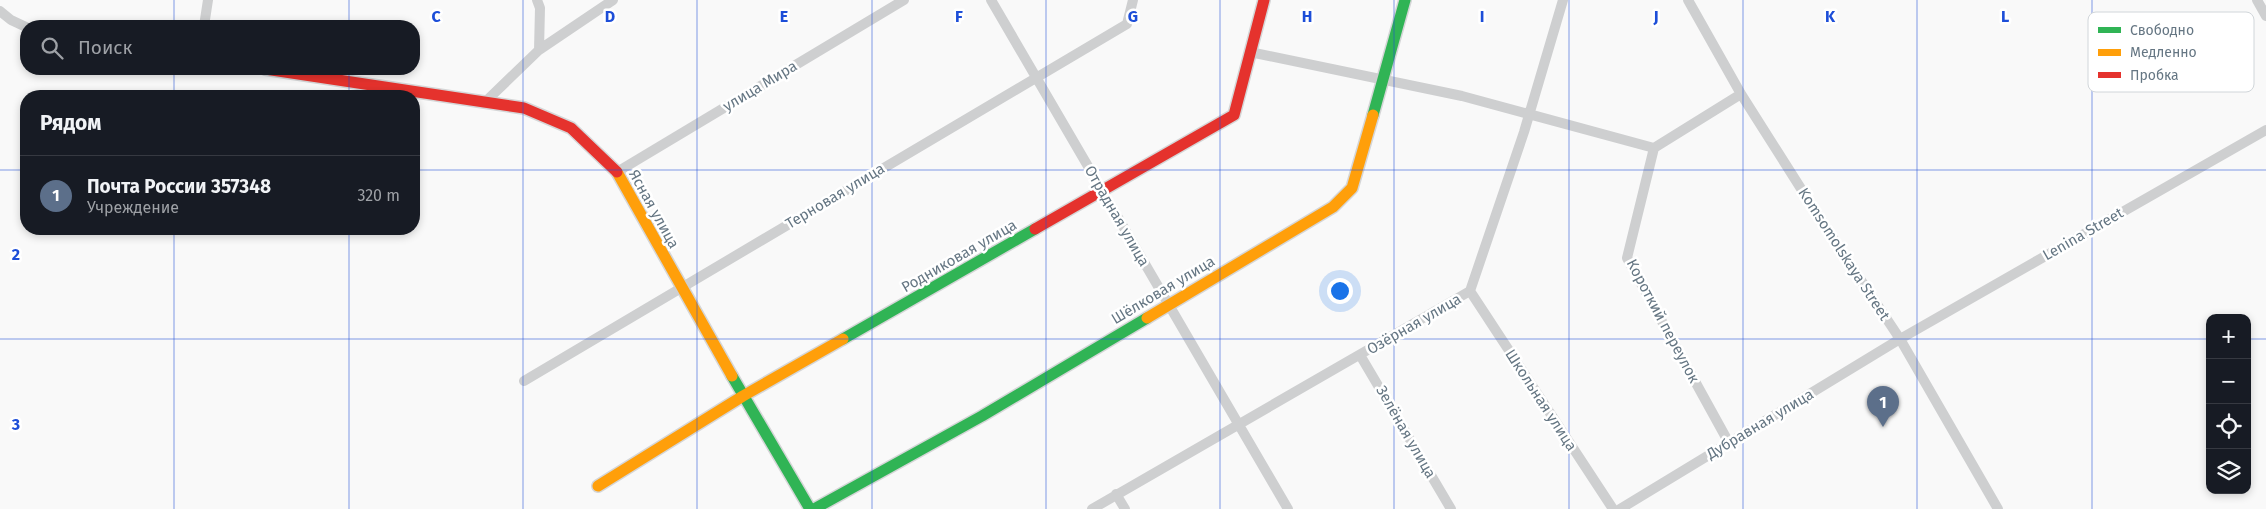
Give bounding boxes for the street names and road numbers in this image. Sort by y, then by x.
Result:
street label: улица Мира [720,57,800,115]
street label: Терновая улица [782,159,888,233]
street label: Отрадная улица [1081,162,1153,270]
street label: Ясная улица [625,166,683,252]
street label: Komsomolskaya Street [1794,184,1894,324]
street label: Lenina Street [2040,203,2127,264]
street label: Родниковая улица [898,216,1020,296]
street label: Шёлковая улица [1108,252,1218,328]
street label: Короткий переулок [1623,256,1703,386]
street label: Озёрная улица [1364,290,1464,358]
street label: Школьная улица [1501,346,1581,454]
street label: Зелёная улица [1372,383,1440,481]
street label: Дубравная улица [1702,385,1817,464]

